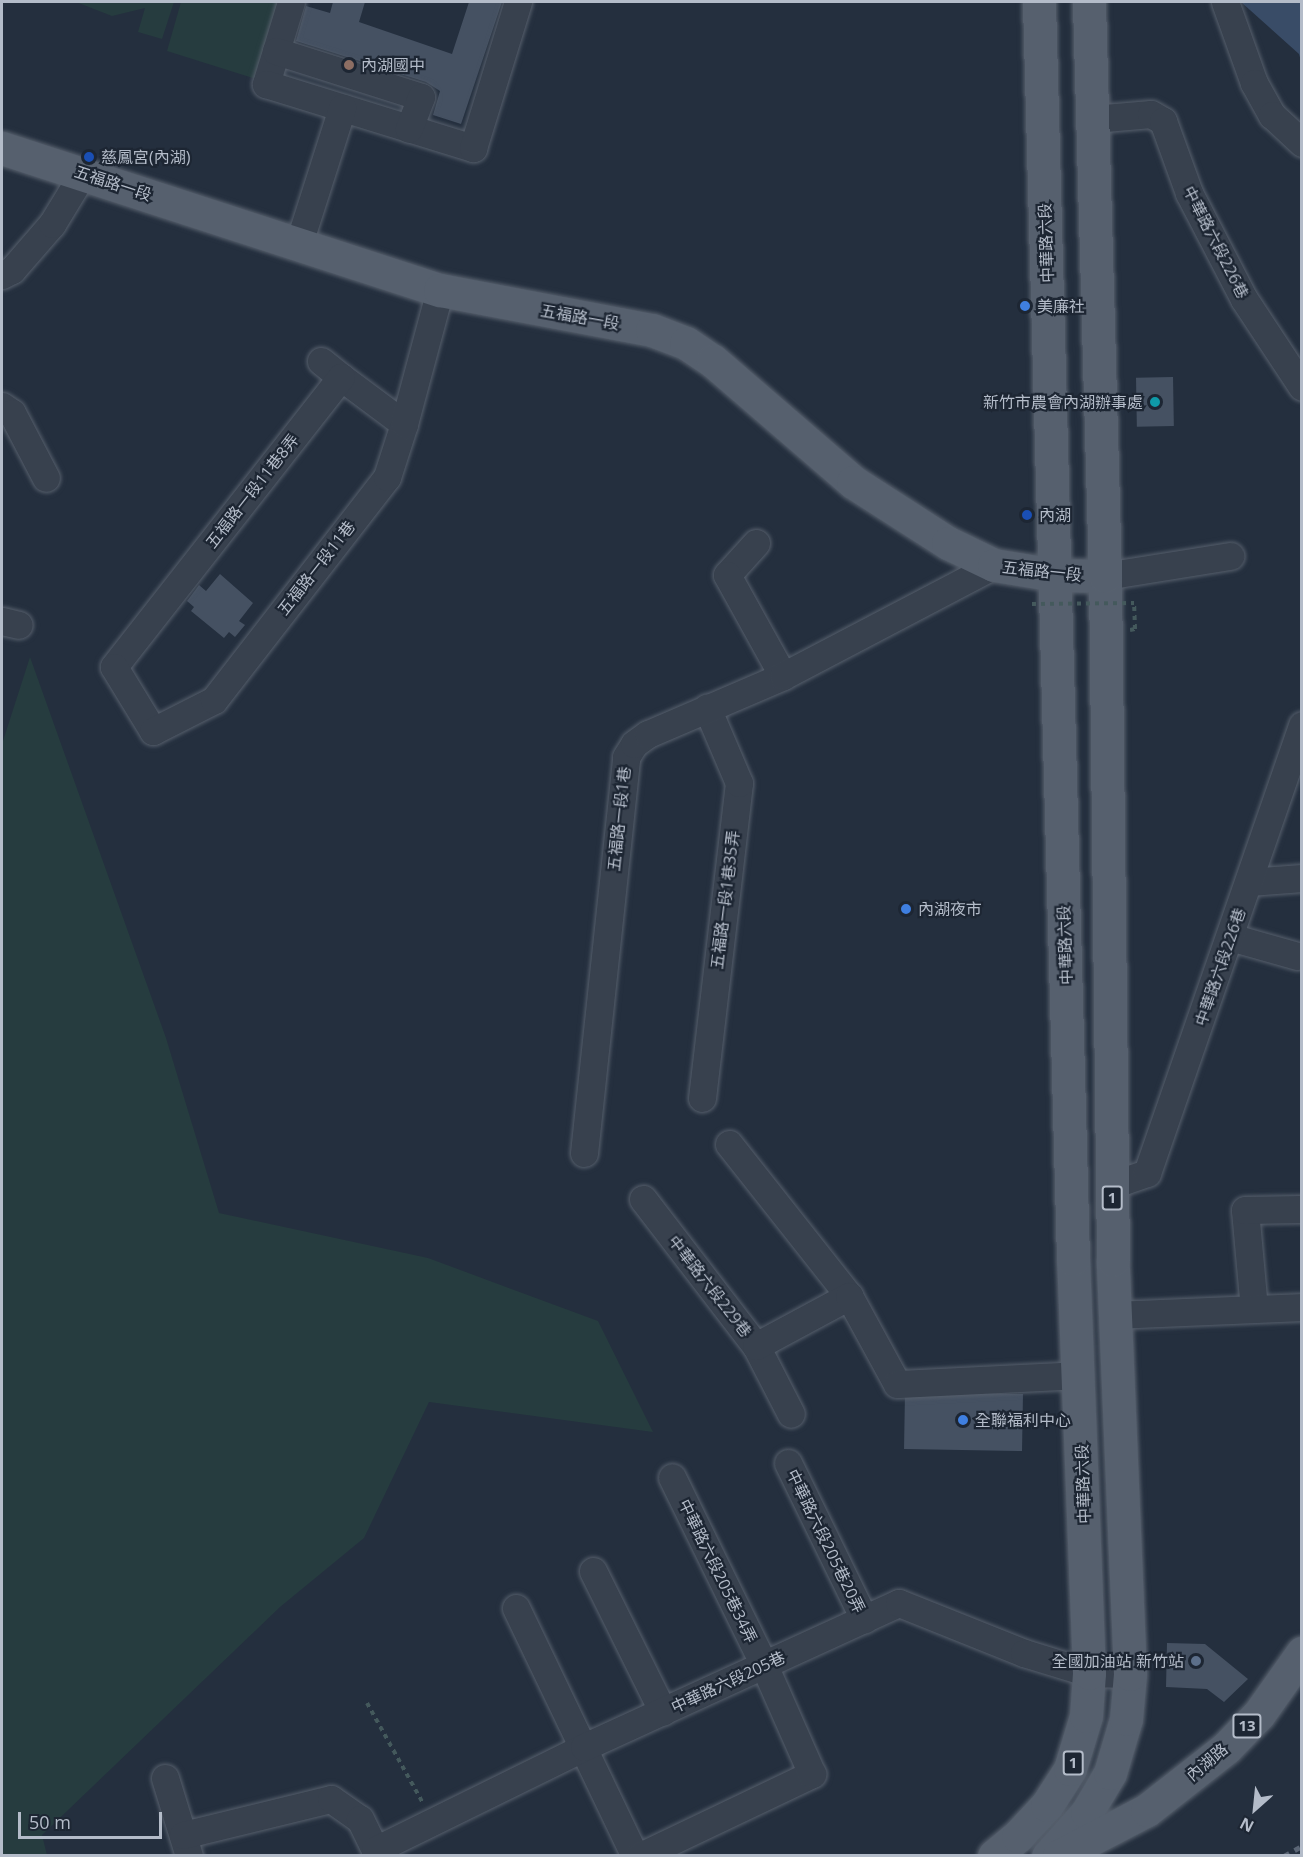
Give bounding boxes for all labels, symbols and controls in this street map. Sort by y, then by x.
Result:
place label: 內湖國中 [361,55,425,75]
marker: 內湖國中 [342,58,356,72]
place label: 慈鳳宮(內湖) [101,147,190,167]
marker: 慈鳳宮(內湖) [82,150,96,164]
street label: 五福路一段 [72,162,154,204]
street label: 中華路六段226巷 [1179,183,1253,301]
street label: 中華路六段 [1035,203,1057,283]
place label: 美廉社 [1037,296,1085,316]
marker: 美廉社 [1018,299,1032,313]
street label: 五福路一段 [539,301,621,333]
place label: 新竹市農會內湖辦事處 [983,392,1143,412]
marker: 新竹市農會內湖辦事處 [1148,395,1162,409]
street label: 五福路一段11巷8弄 [202,430,302,552]
place label: 內湖 [1039,505,1071,525]
marker: 內湖 [1020,508,1034,522]
street label: 五福路一段11巷 [273,517,359,619]
street label: 五福路一段 [1001,557,1083,585]
street label: 五福路一段1巷 [604,766,634,872]
street label: 五福路一段1巷35弄 [707,830,743,970]
place label: 內湖夜市 [918,899,982,919]
marker: 內湖夜市 [899,902,913,916]
street label: 中華路六段 [1054,905,1076,985]
street label: 中華路六段226巷 [1191,906,1249,1028]
road number: 1 [1102,1186,1122,1210]
street label: 中華路六段229巷 [664,1231,756,1341]
place label: 全聯福利中心 [975,1410,1071,1430]
marker: 全聯福利中心 [956,1413,970,1427]
street label: 中華路六段 [1072,1444,1094,1524]
street label: 中華路六段205巷20弄 [783,1466,869,1616]
street label: 中華路六段205巷34弄 [675,1496,761,1646]
street label: 中華路六段205巷 [668,1647,788,1717]
place label: 全國加油站 新竹站 [1052,1651,1184,1671]
marker: 全國加油站 新竹站 [1189,1654,1203,1668]
road number: 13 [1232,1714,1262,1738]
street label: 內湖路 [1182,1739,1232,1785]
road number: 1 [1062,1751,1084,1775]
north arrow [1225,1779,1285,1839]
scale bar [21,1800,165,1838]
text: 50 m [29,1810,71,1834]
text: N [1236,1812,1258,1838]

